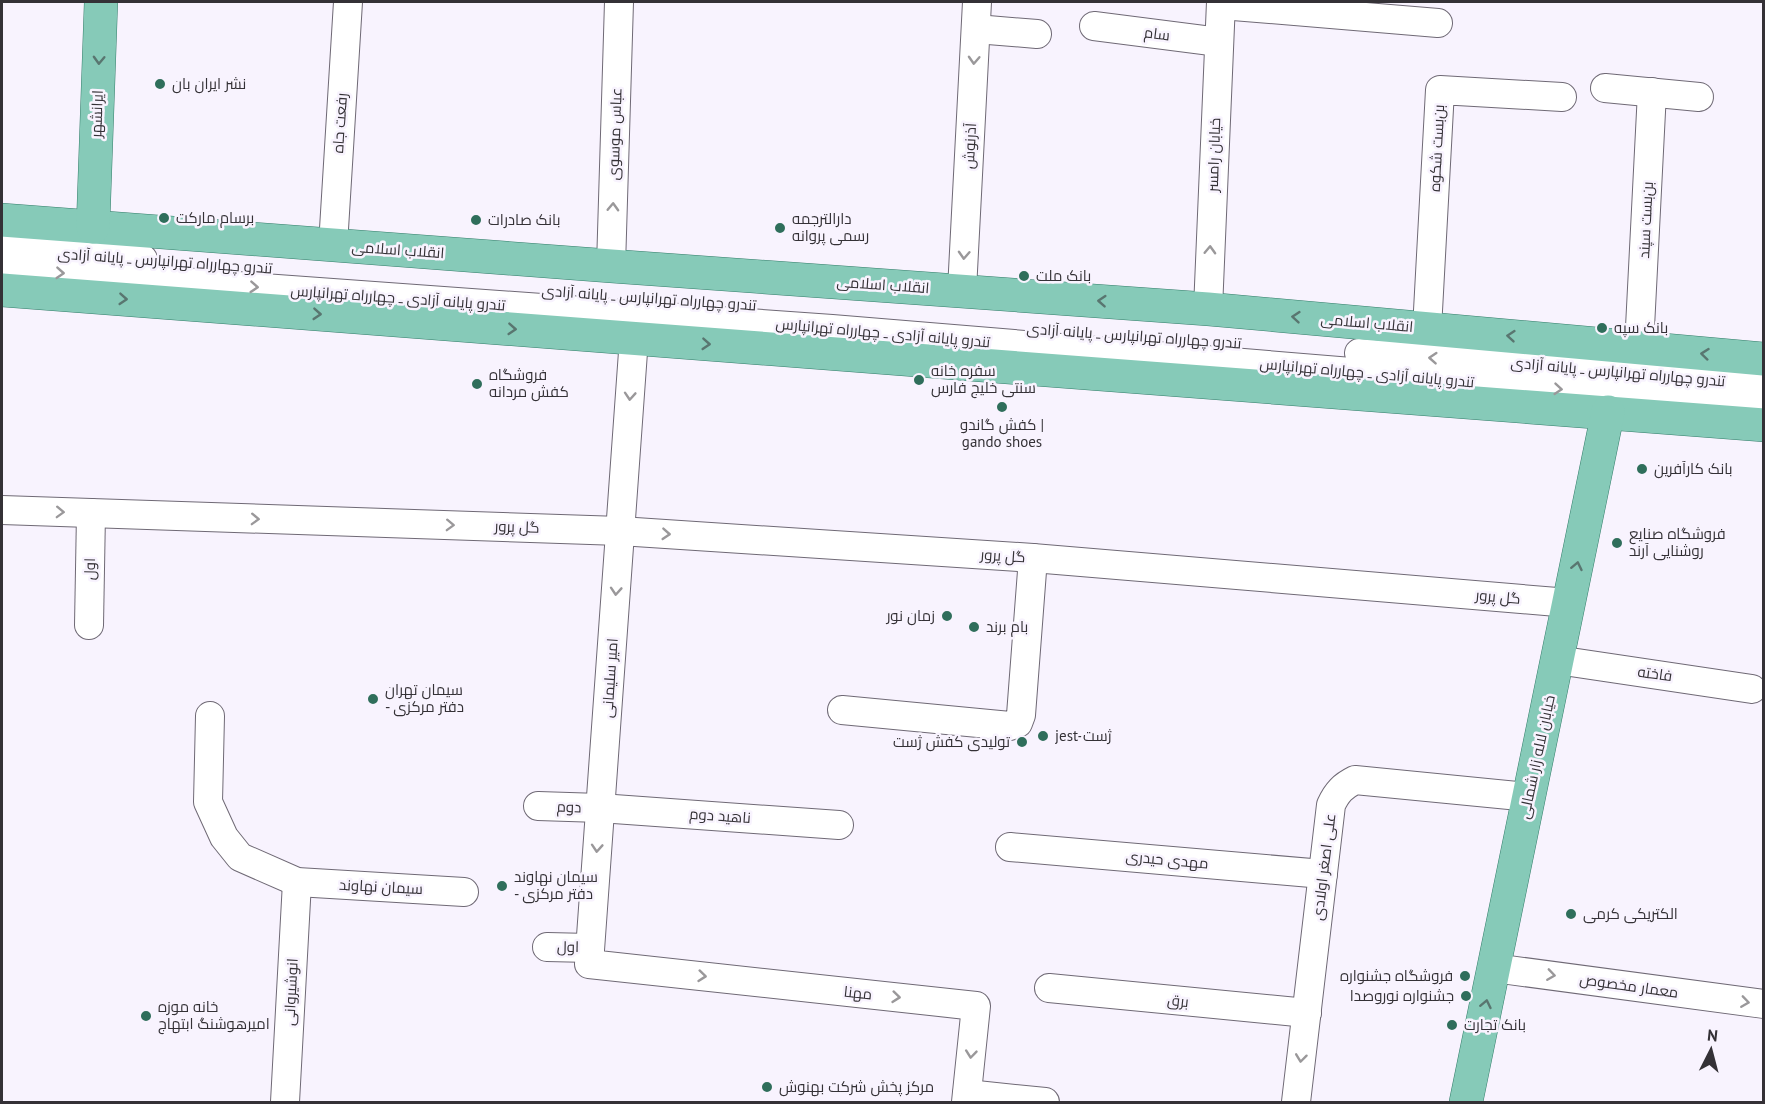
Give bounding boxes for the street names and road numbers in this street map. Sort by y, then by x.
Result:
street label: سام [1143,22,1171,46]
street label: عباس موسوی [603,87,627,181]
street label: ایرانشهر [86,90,108,139]
street label: رفعت جاه [328,92,351,154]
street label: بن‌بست شکوه [1425,104,1449,192]
street label: خیابان رامسر [1203,118,1225,193]
street label: آذرنوش [959,122,981,170]
street label: بن‌بست سپند [1634,181,1658,259]
street label: انقلاب اسلامی [351,237,445,263]
street label: تندرو چهارراه تهرانپارس ـ پایانه آزادی [57,244,273,278]
street label: انقلاب اسلامی [836,272,930,298]
street label: تندرو پایانه آزادی ـ چهارراه تهرانپارس [290,281,506,315]
street label: تندرو چهارراه تهرانپارس ـ پایانه آزادی [541,281,757,315]
street label: انقلاب اسلامی [1320,309,1414,337]
street label: تندرو پایانه آزادی ـ چهارراه تهرانپارس [775,314,991,352]
street label: تندرو چهارراه تهرانپارس ـ پایانه آزادی [1026,319,1242,353]
street label: تندرو چهارراه تهرانپارس ـ پایانه آزادی [1510,353,1726,391]
street label: تندرو پایانه آزادی ـ چهارراه تهرانپارس [1259,354,1475,392]
street label: گل پرور [493,516,540,538]
street label: گل پرور [979,544,1026,568]
street label: اول [80,558,99,580]
street label: گل پرور [1474,585,1521,609]
street label: امیر سلیمانی [597,637,623,719]
street label: فاخته [1636,662,1674,685]
street label: خیابان لاله زار شمالی [1514,693,1560,821]
street label: دوم [556,797,582,817]
street label: ناهید دوم [689,804,751,828]
street label: علی اصغر اولادی [1308,812,1340,922]
street label: مهدی حیدری [1125,846,1209,874]
street label: سیمان نهاوند [339,875,423,899]
street label: اول [557,937,579,956]
street label: انوشیروانی [279,958,303,1026]
street label: معمار مخصوص [1578,969,1680,1003]
street label: مهنا [843,982,873,1004]
street label: برق [1166,990,1190,1012]

